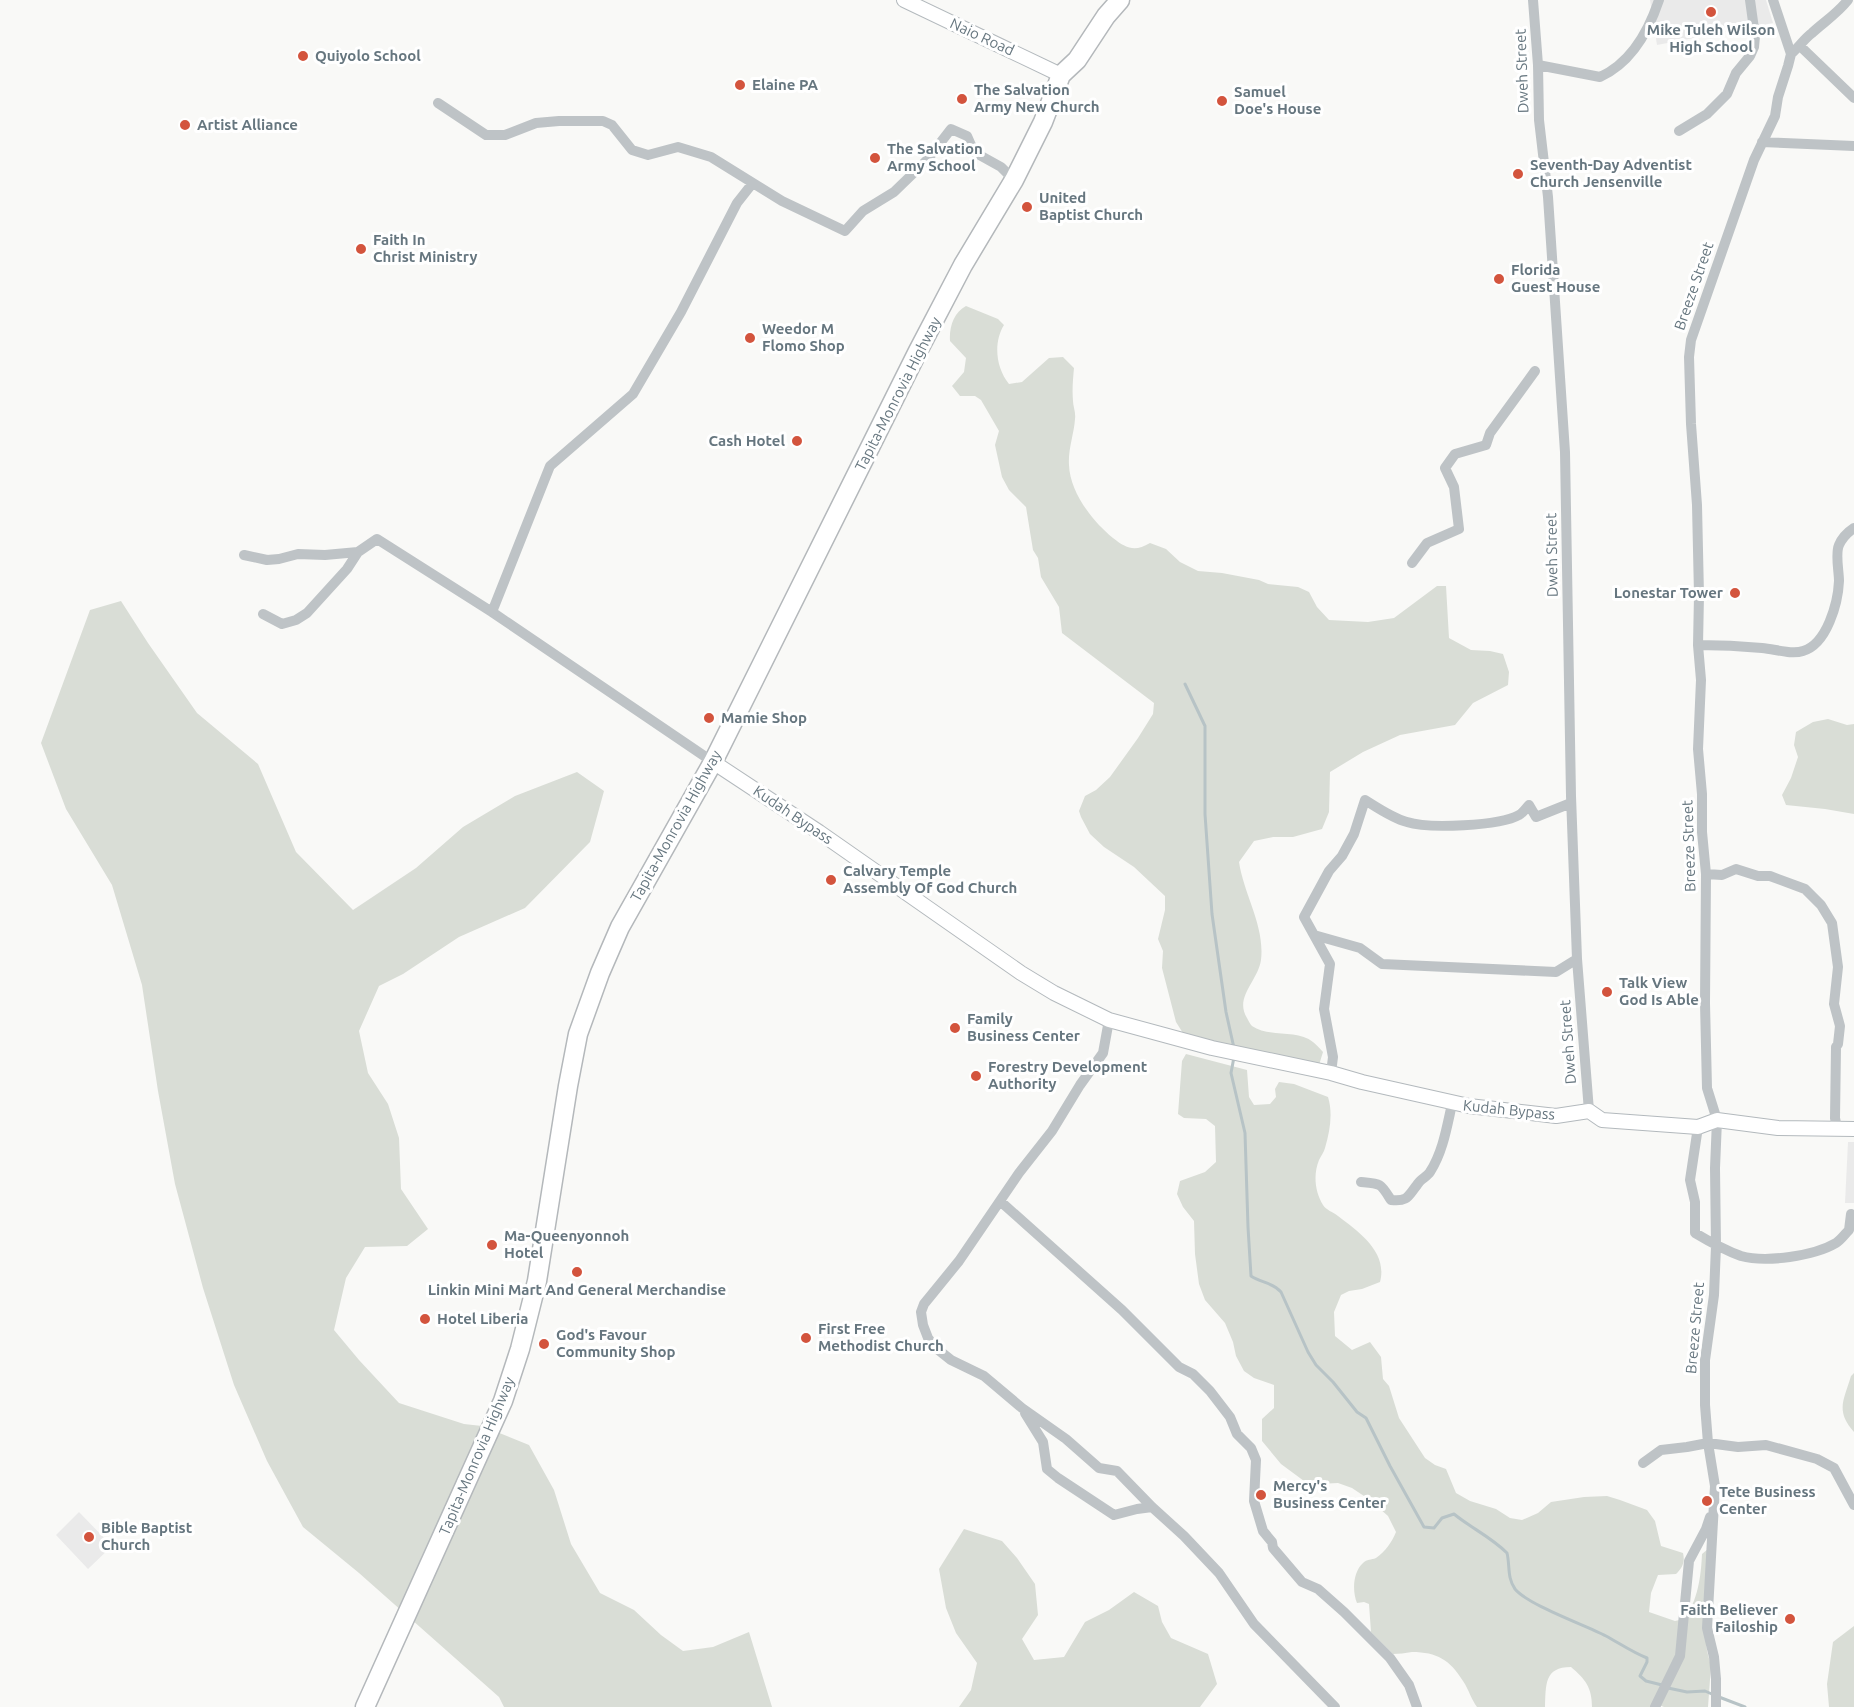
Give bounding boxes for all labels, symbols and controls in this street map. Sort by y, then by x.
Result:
marker: Mike Tuleh Wilson High School [1704,5,1718,19]
street label: Naio Road [947,14,1017,59]
place label: Mike Tuleh Wilson High School [1647,21,1775,55]
street label: Dweh Street [1512,28,1531,113]
place label: Quiyolo School [315,47,421,64]
marker: Quiyolo School [296,49,310,63]
place label: Elaine PA [752,76,819,93]
marker: Elaine PA [733,78,747,92]
place label: The Salvation Army New Church [974,81,1100,115]
place label: Samuel Doe's House [1234,83,1321,117]
marker: The Salvation Army New Church [955,92,969,106]
marker: Samuel Doe's House [1215,94,1229,108]
place label: Artist Alliance [197,116,298,133]
marker: Artist Alliance [178,118,192,132]
place label: The Salvation Army School [887,140,983,174]
marker: The Salvation Army School [868,151,882,165]
place label: Seventh-Day Adventist Church Jensenville [1530,156,1692,190]
marker: Seventh-Day Adventist Church Jensenville [1511,167,1525,181]
place label: United Baptist Church [1039,189,1143,223]
marker: United Baptist Church [1020,200,1034,214]
place label: Faith In Christ Ministry [373,231,477,265]
street label: Breeze Street [1670,239,1717,332]
marker: Faith In Christ Ministry [354,242,368,256]
place label: Florida Guest House [1511,261,1600,295]
marker: Florida Guest House [1492,272,1506,286]
street label: Tapita-Monrovia Highway [851,314,944,474]
place label: Weedor M Flomo Shop [762,320,845,354]
marker: Weedor M Flomo Shop [743,331,757,345]
place label: Cash Hotel [708,432,785,449]
marker: Cash Hotel [790,434,804,448]
street label: Dweh Street [1542,513,1561,597]
place label: Lonestar Tower [1614,584,1724,601]
marker: Lonestar Tower [1728,586,1742,600]
place label: Mamie Shop [721,709,807,726]
marker: Mamie Shop [702,711,716,725]
street label: Tapita-Monrovia Highway [627,747,724,904]
street label: Kudah Bypass [750,782,836,847]
street label: Breeze Street [1678,800,1699,892]
place label: Calvary Temple Assembly Of God Church [843,862,1017,896]
marker: Calvary Temple Assembly Of God Church [824,873,838,887]
place label: Talk View God Is Able [1619,974,1699,1008]
marker: Talk View God Is Able [1600,985,1614,999]
street label: Dweh Street [1556,999,1579,1085]
place label: Family Business Center [967,1010,1081,1044]
marker: Family Business Center [948,1021,962,1035]
place label: Forestry Development Authority [988,1058,1148,1092]
marker: Forestry Development Authority [969,1069,983,1083]
street label: Kudah Bypass [1462,1096,1556,1123]
place label: Ma-Queenyonnoh Hotel [504,1227,629,1261]
marker: Ma-Queenyonnoh Hotel [485,1238,499,1252]
marker: Linkin Mini Mart And General Merchandise [570,1265,584,1279]
place label: Linkin Mini Mart And General Merchandise [428,1281,726,1298]
street label: Breeze Street [1682,1281,1707,1375]
place label: Hotel Liberia [437,1310,528,1327]
marker: Hotel Liberia [418,1312,432,1326]
place label: First Free Methodist Church [818,1320,944,1354]
place label: God's Favour Community Shop [556,1326,675,1360]
marker: First Free Methodist Church [799,1331,813,1345]
marker: God's Favour Community Shop [537,1337,551,1351]
street label: Tapita-Monrovia Highway [435,1374,518,1538]
place label: Mercy's Business Center [1273,1477,1387,1511]
place label: Tete Business Center [1719,1483,1816,1517]
marker: Mercy's Business Center [1254,1488,1268,1502]
marker: Tete Business Center [1700,1494,1714,1508]
place label: Bible Baptist Church [101,1519,193,1553]
marker: Bible Baptist Church [82,1530,96,1544]
place label: Faith Believer Failoship [1680,1601,1779,1635]
marker: Faith Believer Failoship [1783,1612,1797,1626]

